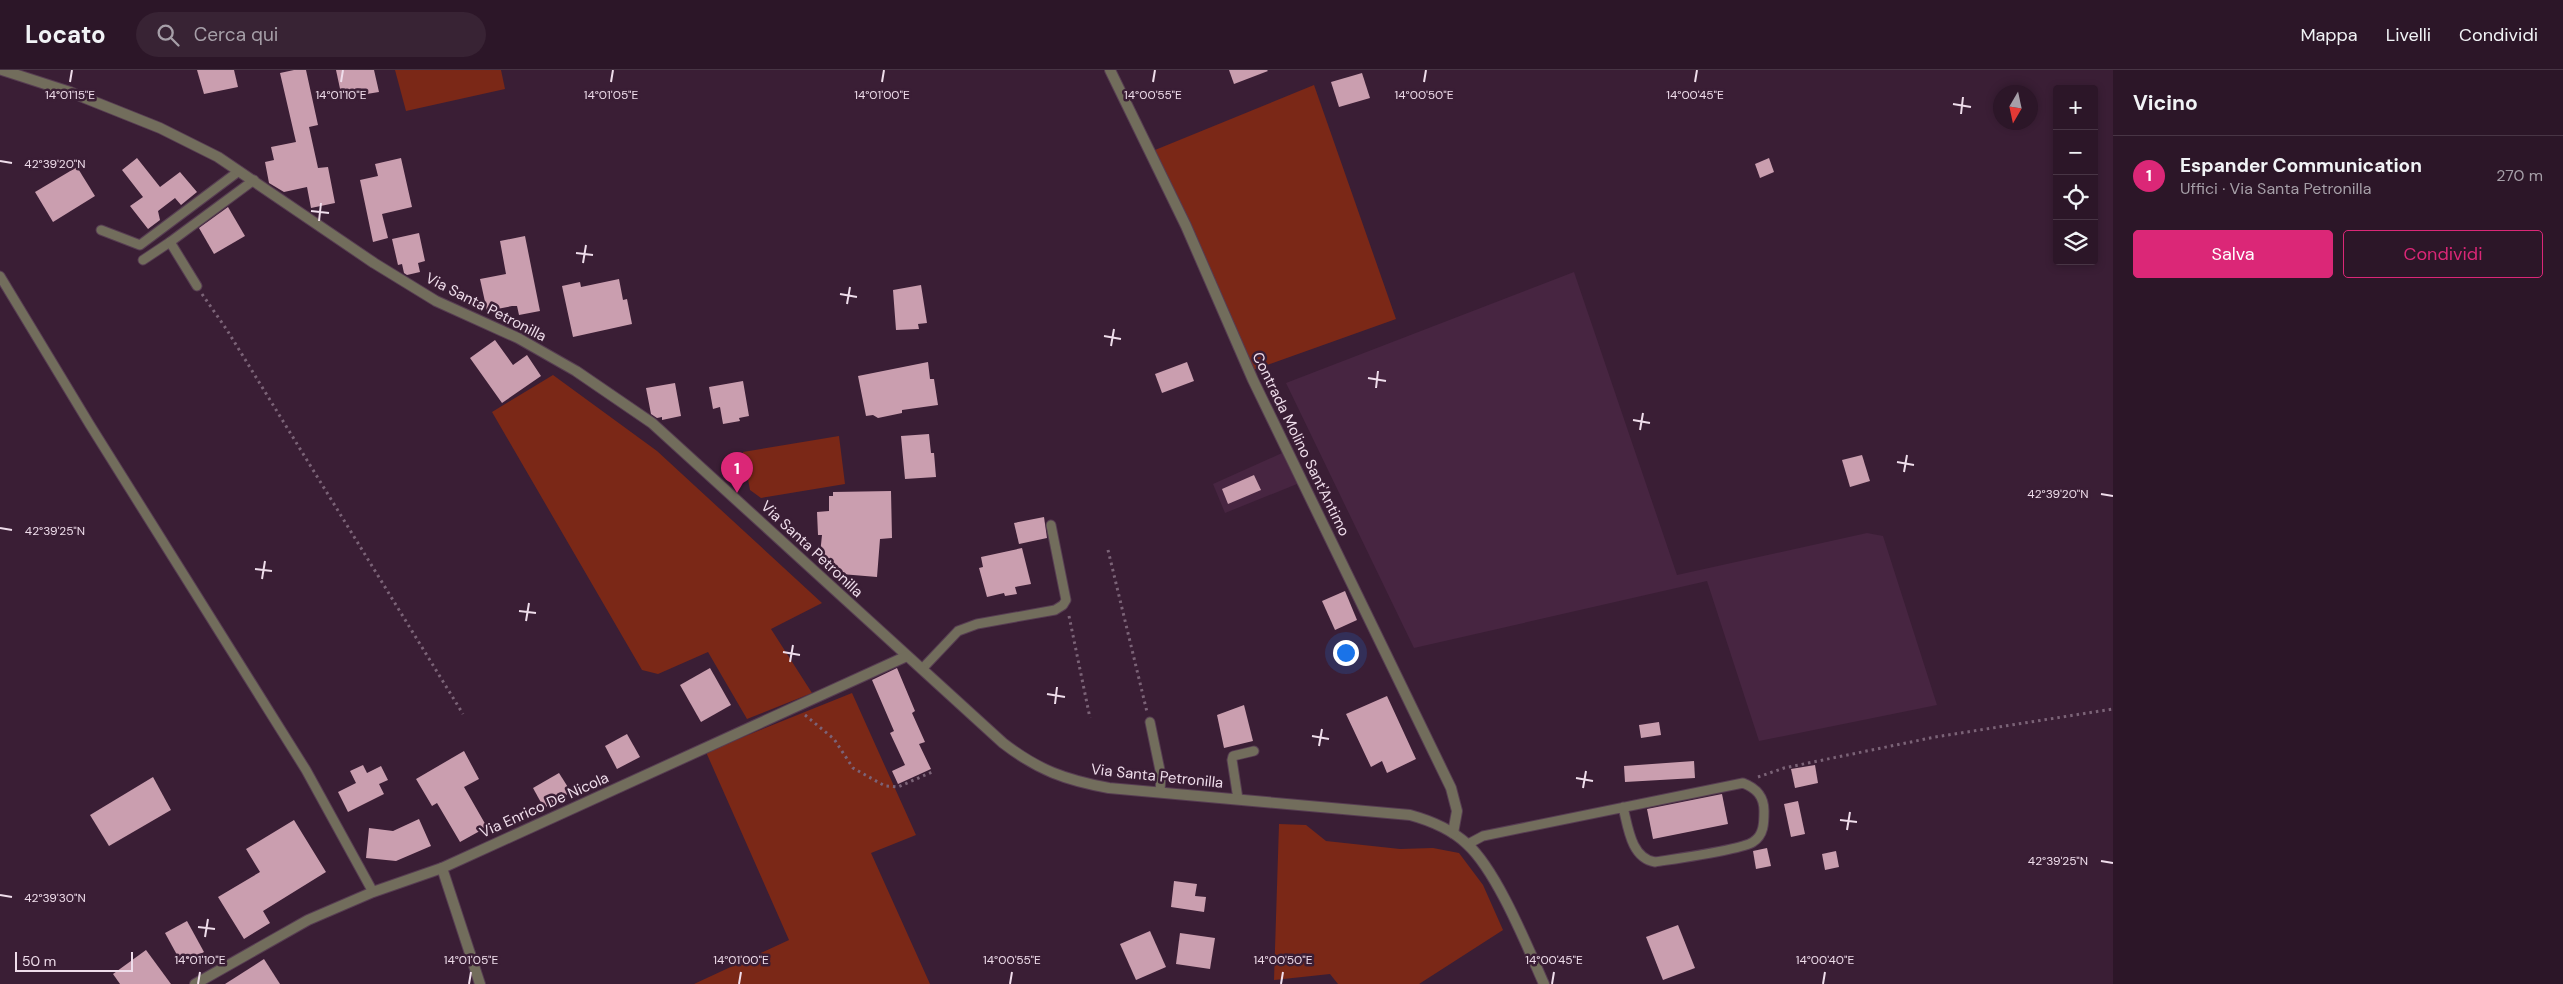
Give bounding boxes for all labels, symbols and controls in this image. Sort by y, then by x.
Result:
search box [136,12,486,57]
text: Locato [25,19,106,50]
icon: search [154,21,182,49]
text: Cerca qui [194,22,278,47]
text: Mappa [2300,23,2358,47]
text: Livelli [2386,23,2431,47]
text: Condividi [2459,23,2538,47]
north arrow [1993,85,2038,130]
map controls [2053,85,2098,265]
button: + [2053,85,2098,130]
text: 14°01'15"E [45,87,95,103]
text: 14°01'10"E [315,87,367,103]
text: 14°01'05"E [584,87,639,103]
text: 14°01'00"E [854,87,910,103]
text: 14°00'55"E [1124,87,1182,103]
text: 14°00'50"E [1395,87,1454,103]
text: 14°00'45"E [1666,87,1724,103]
text: Vicino [2133,89,2198,117]
button: − [2053,130,2098,175]
text: Espander Communication [2180,153,2422,178]
text: 42°39'20"N [24,156,86,172]
text: 1 [2146,165,2152,186]
text: 270 m [2496,165,2543,186]
button: locate [2053,175,2098,220]
text: Uffici · Via Santa Petronilla [2180,178,2371,199]
button: layers [2053,220,2098,265]
button: Salva [2133,230,2333,278]
button: Condividi [2343,230,2543,278]
street label: Via Santa Petronilla [422,268,550,346]
street label: Contrada Molino Sant'Antimo [1248,349,1354,539]
pin: 1 [721,452,753,493]
text: 42°39'20"N [2027,486,2089,502]
street label: Via Santa Petronilla [757,496,867,602]
text: 42°39'25"N [25,523,85,539]
your location [1333,640,1359,666]
street label: Via Santa Petronilla [1090,759,1224,793]
street label: Via Enrico De Nicola [476,768,612,842]
text: 42°39'25"N [2028,853,2088,869]
text: 42°39'30"N [24,890,86,906]
scale bar [15,949,132,972]
text: 50 m [22,952,56,970]
text: 14°01'10"E [174,952,226,968]
text: 14°01'05"E [444,952,499,968]
text: 14°01'00"E [713,952,769,968]
text: 14°00'55"E [983,952,1041,968]
text: 14°00'50"E [1254,952,1313,968]
text: 14°00'45"E [1525,952,1583,968]
text: 14°00'40"E [1796,952,1855,968]

